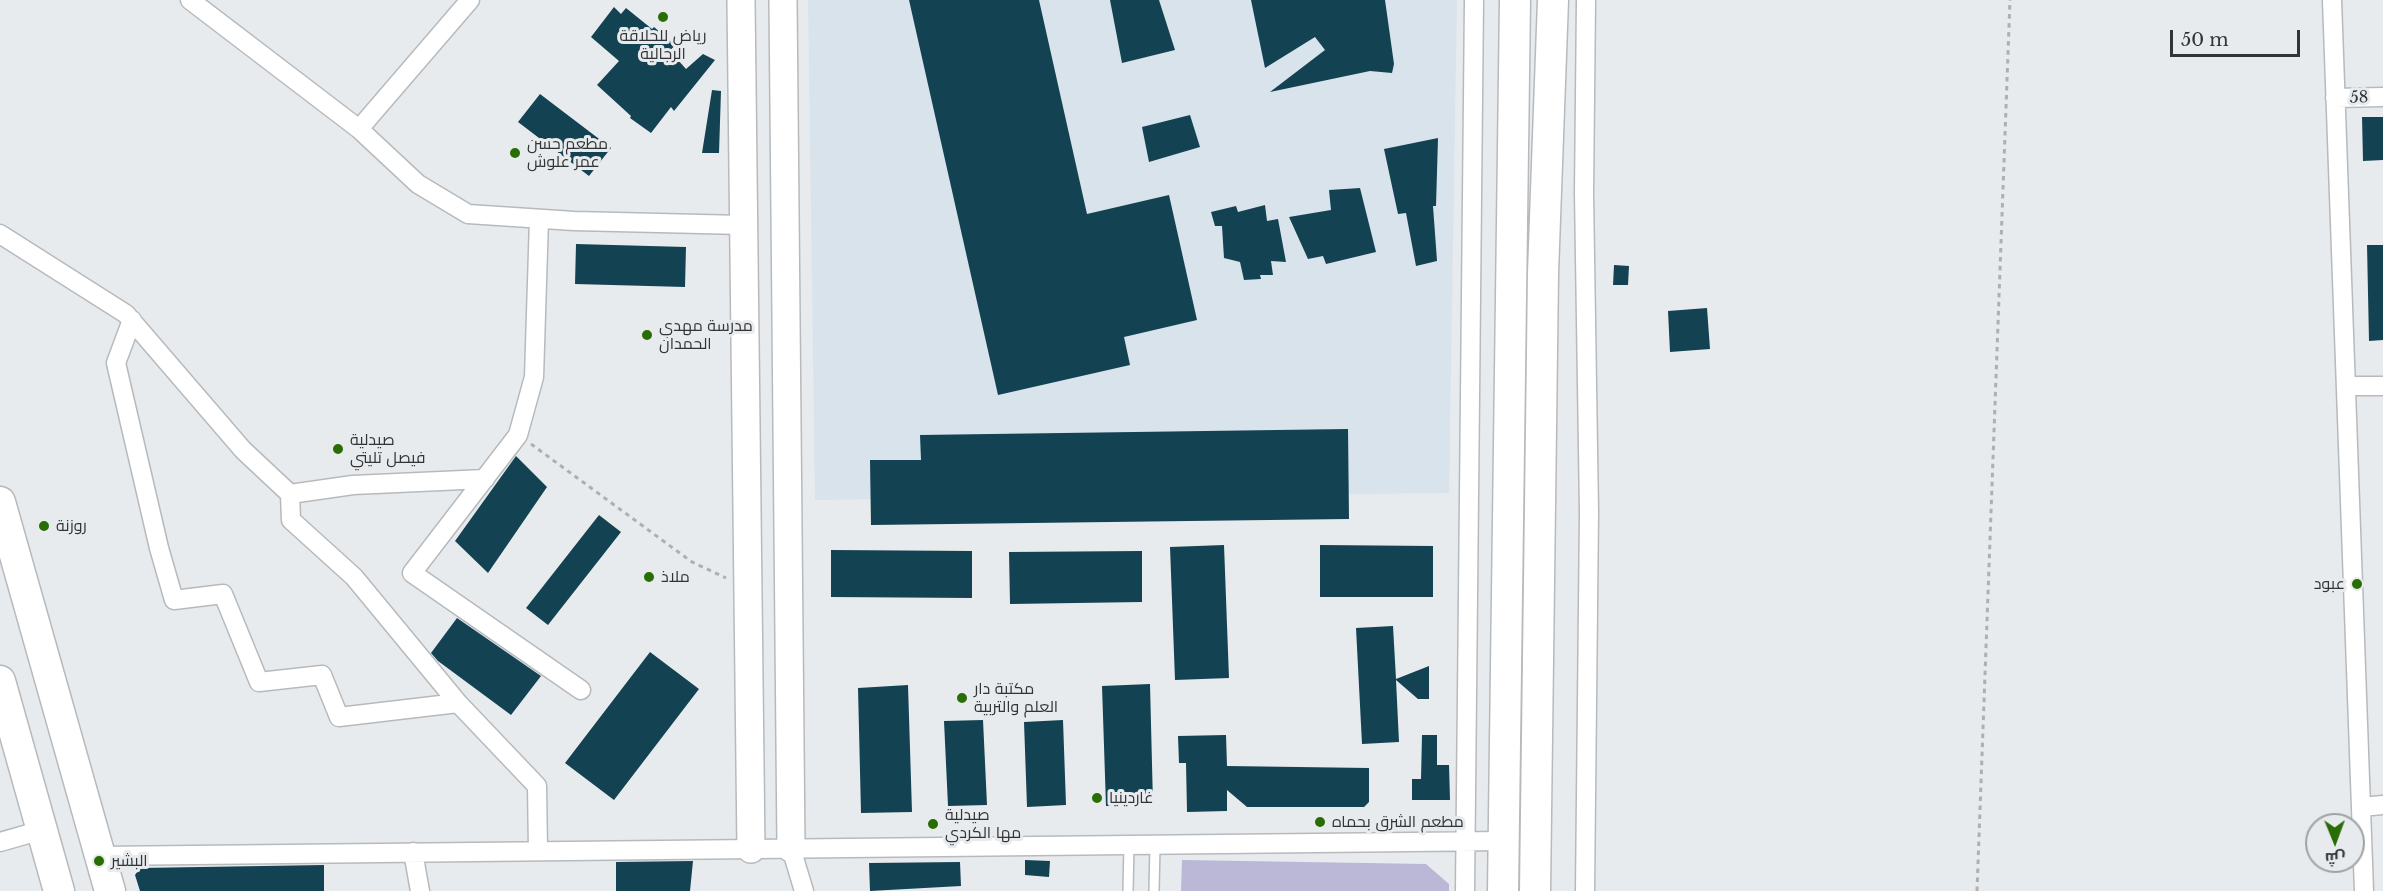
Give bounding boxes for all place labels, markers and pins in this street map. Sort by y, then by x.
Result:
marker: رياض للحلاقة الرجالية [656,10,670,24]
place label: رياض للحلاقة الرجالية [620,26,706,64]
place label: مطعم حسن عمر علوش [527,134,608,172]
marker: مطعم حسن عمر علوش [508,146,522,160]
place label: مدرسة مهدي الحمدان [659,316,753,354]
marker: مدرسة مهدي الحمدان [640,328,654,342]
place label: صيدلية فيصل تليتي [350,430,426,468]
marker: صيدلية فيصل تليتي [331,442,345,456]
place label: روزنة [56,516,87,536]
marker: روزنة [37,519,51,533]
place label: ملاذ [661,567,690,587]
marker: ملاذ [642,570,656,584]
place label: عبود [2314,574,2345,594]
marker: عبود [2350,577,2364,591]
place label: مكتبة دار العلم والتربية [974,679,1058,717]
marker: مكتبة دار العلم والتربية [955,691,969,705]
place label: غاردينيا [1109,788,1154,808]
marker: غاردينيا [1090,791,1104,805]
place label: صيدلية مها الكردي [945,805,1021,843]
place label: مطعم الشرق بحماه [1332,812,1464,832]
marker: مطعم الشرق بحماه [1313,815,1327,829]
marker: صيدلية مها الكردي [926,817,940,831]
place label: البشير [111,851,148,871]
marker: البشير [92,854,106,868]

